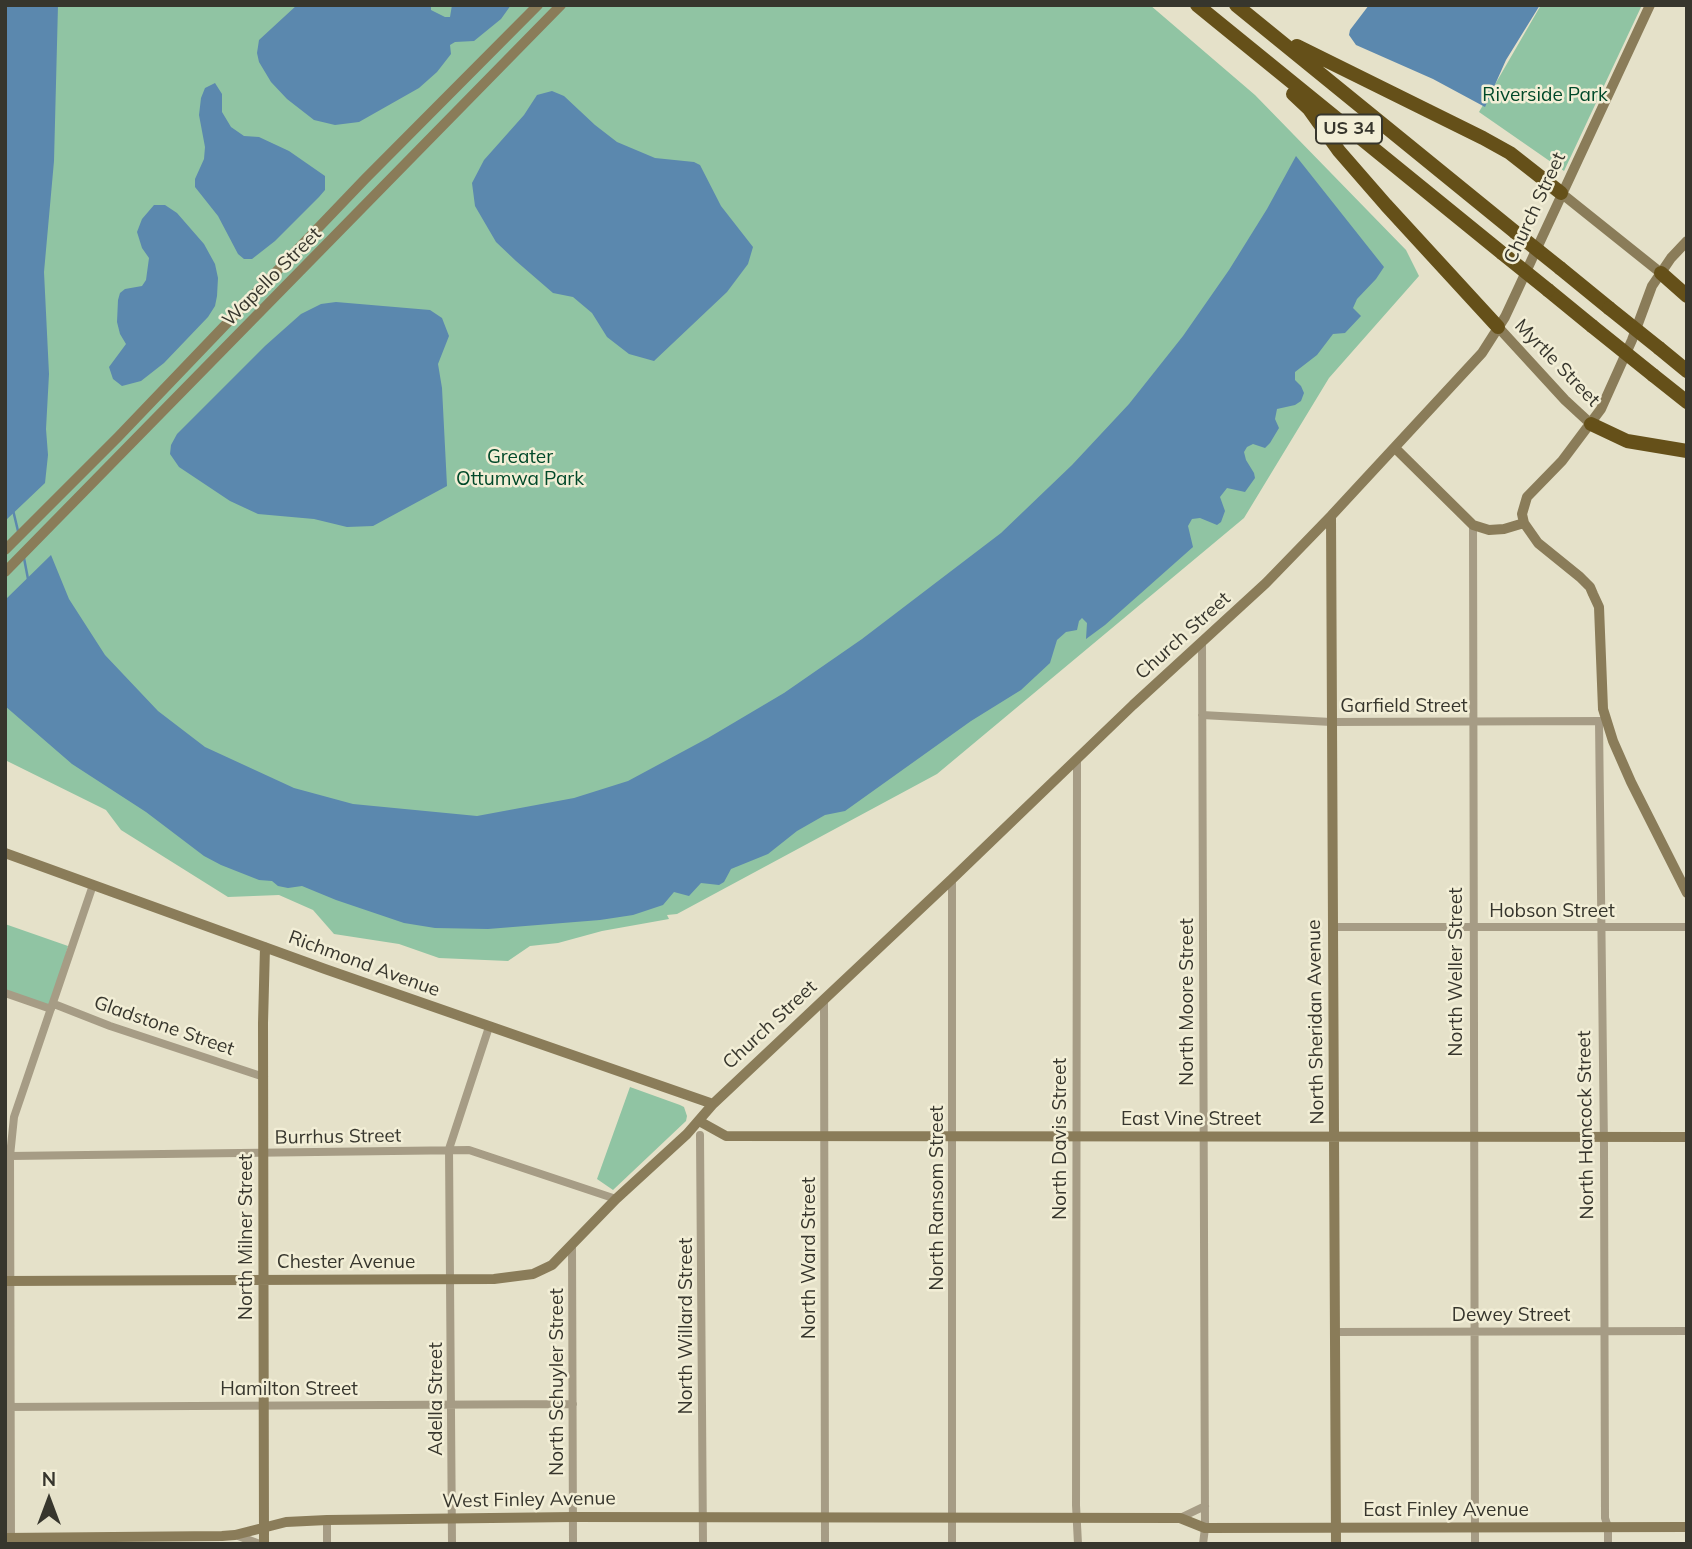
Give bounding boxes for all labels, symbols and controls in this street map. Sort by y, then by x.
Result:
park label: Riverside Park [1482,84,1608,106]
road number: US 34 [1316,114,1382,144]
street label: Church Street [1499,149,1571,267]
street label: Wapello Street [218,223,326,331]
street label: Myrtle Street [1510,315,1604,411]
park label: Greater Ottumwa Park [456,446,584,490]
street label: Church Street [1131,587,1235,685]
street label: Garfield Street [1340,695,1468,717]
street label: North Weller Street [1445,887,1467,1057]
street label: Hobson Street [1489,900,1615,922]
street label: North Moore Street [1176,918,1198,1086]
street label: North Sheridan Avenue [1303,919,1329,1125]
street label: Richmond Avenue [285,926,443,1002]
street label: Church Street [718,976,822,1074]
street label: Gladstone Street [91,991,237,1061]
street label: North Hancock Street [1573,1030,1599,1220]
street label: North Davis Street [1049,1058,1071,1220]
street label: North Ransom Street [926,1105,948,1291]
street label: East Vine Street [1121,1108,1261,1130]
street label: Burrhus Street [274,1124,402,1150]
street label: North Milner Street [235,1154,257,1320]
street label: North Ward Street [798,1177,820,1339]
street label: North Willard Street [675,1238,697,1414]
street label: Chester Avenue [277,1251,415,1273]
street label: North Schuyler Street [546,1288,568,1476]
street label: Dewey Street [1452,1304,1570,1326]
street label: Adella Street [425,1342,447,1456]
street label: Hamilton Street [220,1378,358,1400]
north arrow [14,1465,84,1535]
text: N [42,1467,56,1491]
street label: West Finley Avenue [442,1487,616,1513]
street label: East Finley Avenue [1363,1499,1529,1521]

